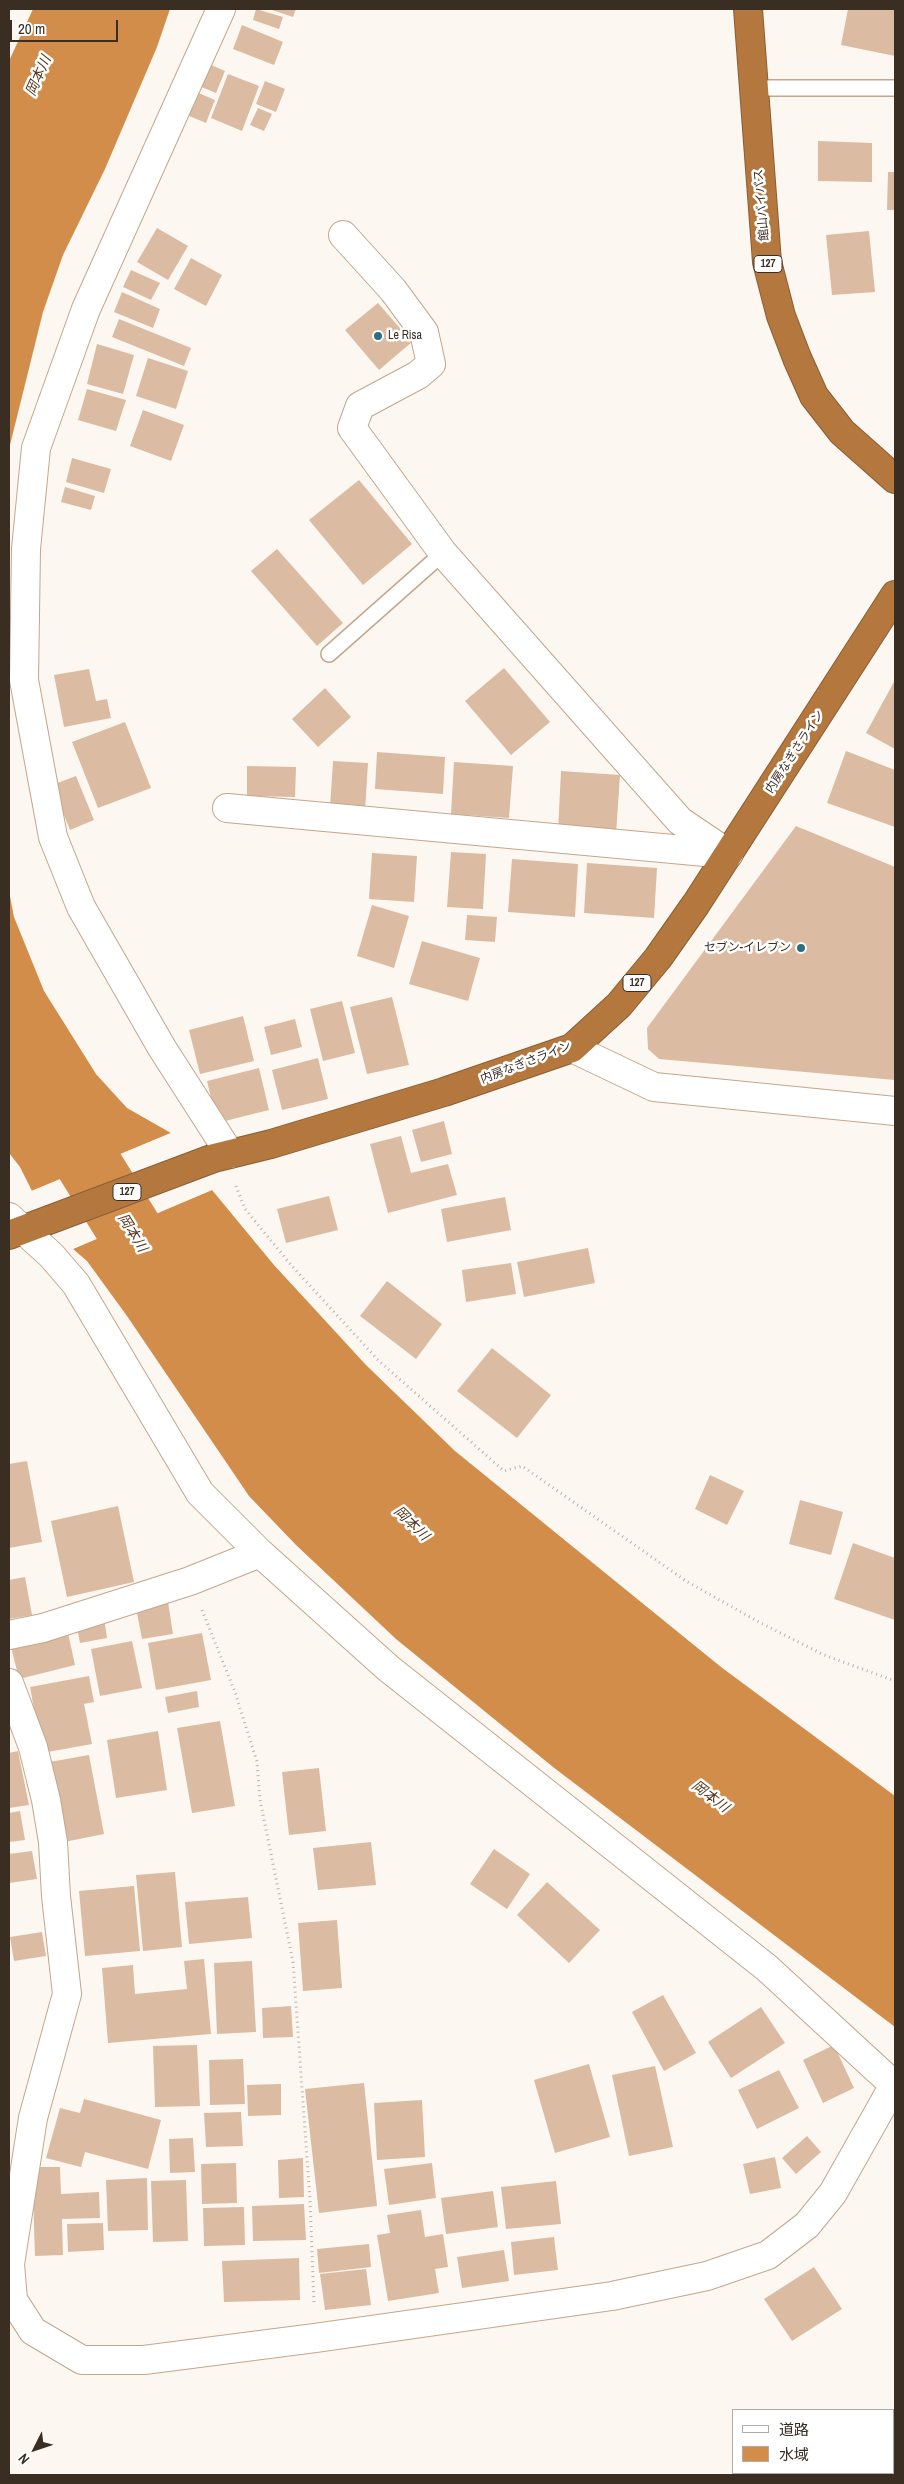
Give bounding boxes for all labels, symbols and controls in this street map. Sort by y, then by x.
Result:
scale bar [12,10,120,42]
text: 20 m [18,18,45,39]
water label: 岡本川 [23,53,55,99]
street label: 館山バイパス [752,169,772,241]
road number: 127 [754,255,782,272]
place label: Le Risa [388,329,422,343]
marker: Le Risa [372,330,384,342]
street label: 内房なぎさライン [763,708,827,796]
place label: セブン-イレブン [704,941,791,955]
marker: セブン-イレブン [795,942,807,954]
road number: 127 [623,974,651,991]
street label: 内房なぎさライン [479,1039,573,1087]
road number: 127 [113,1184,141,1200]
water label: 岡本川 [114,1211,150,1255]
water label: 岡本川 [390,1503,432,1545]
water label: 岡本川 [688,1778,732,1816]
legend [732,2409,894,2474]
text: 道路 [779,2419,809,2440]
north arrow [10,2424,60,2474]
text: 水域 [779,2444,809,2465]
text: N [14,2450,33,2468]

